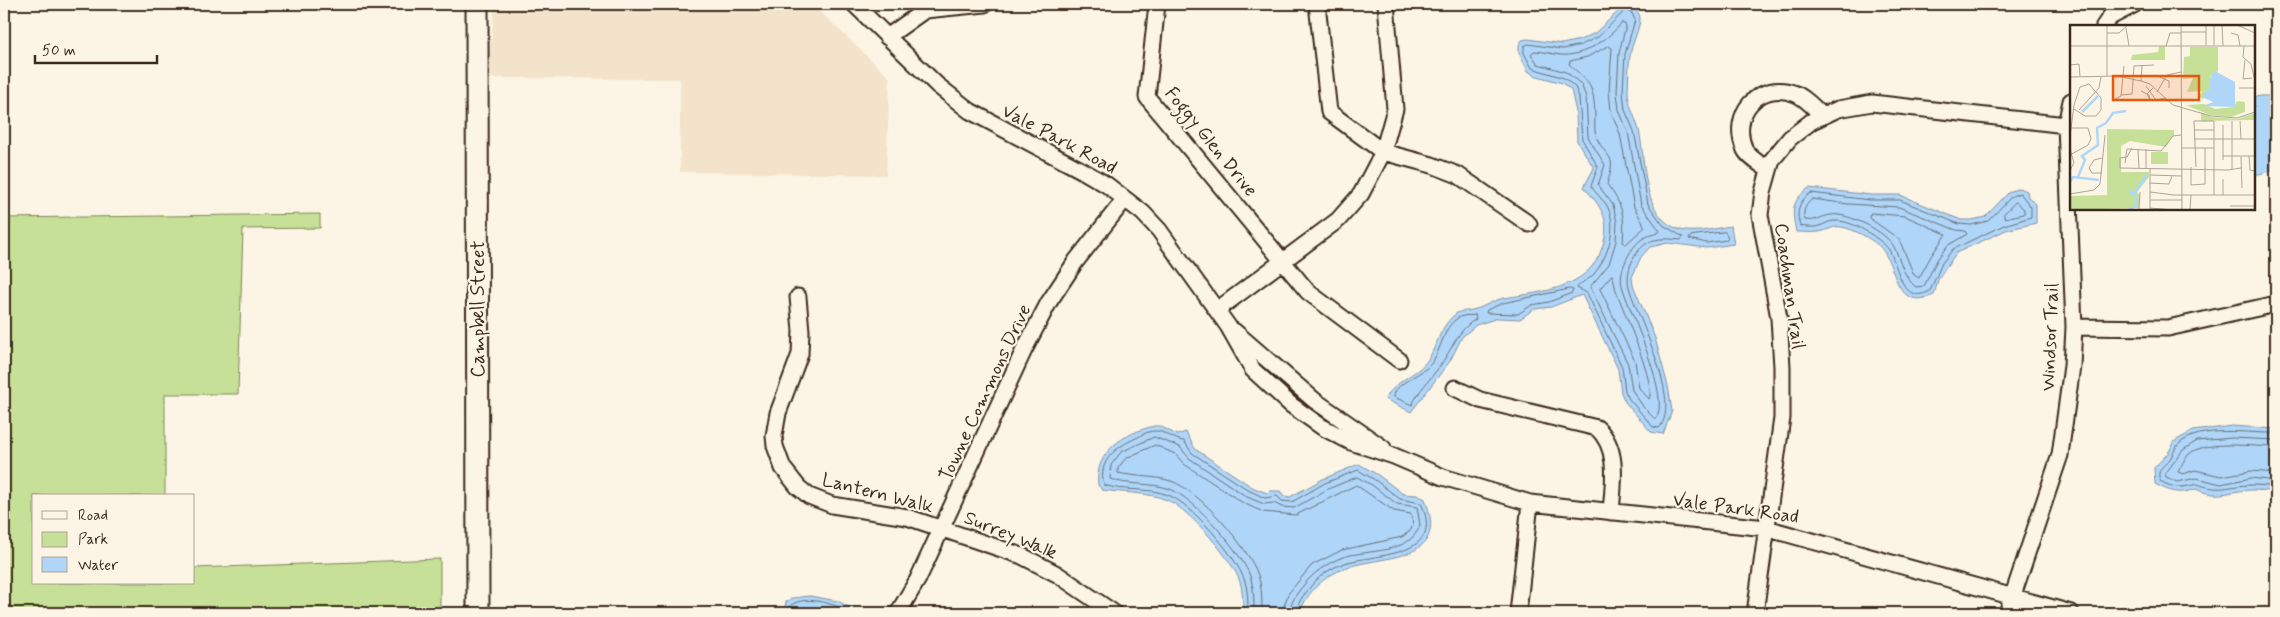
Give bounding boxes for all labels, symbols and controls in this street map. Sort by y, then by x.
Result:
inset map [2070,25,2255,210]
scale bar [35,32,158,64]
text: 50 m [42,41,76,61]
street label: Foggy Glen Drive [1156,82,1263,204]
street label: Vale Park Road [997,98,1121,180]
street label: Coachman Trail [1768,222,1811,351]
street label: Campbell Street [466,240,491,378]
street label: Windsor Trail [2036,282,2065,392]
street label: Towne Commons Drive [933,300,1037,485]
street label: Lantern Walk [819,468,936,519]
street label: Vale Park Road [1671,487,1800,530]
legend [32,494,195,584]
street label: Surrey Walk [960,505,1061,566]
text: Road [78,506,108,526]
text: Park [78,530,108,550]
text: Water [78,556,118,576]

